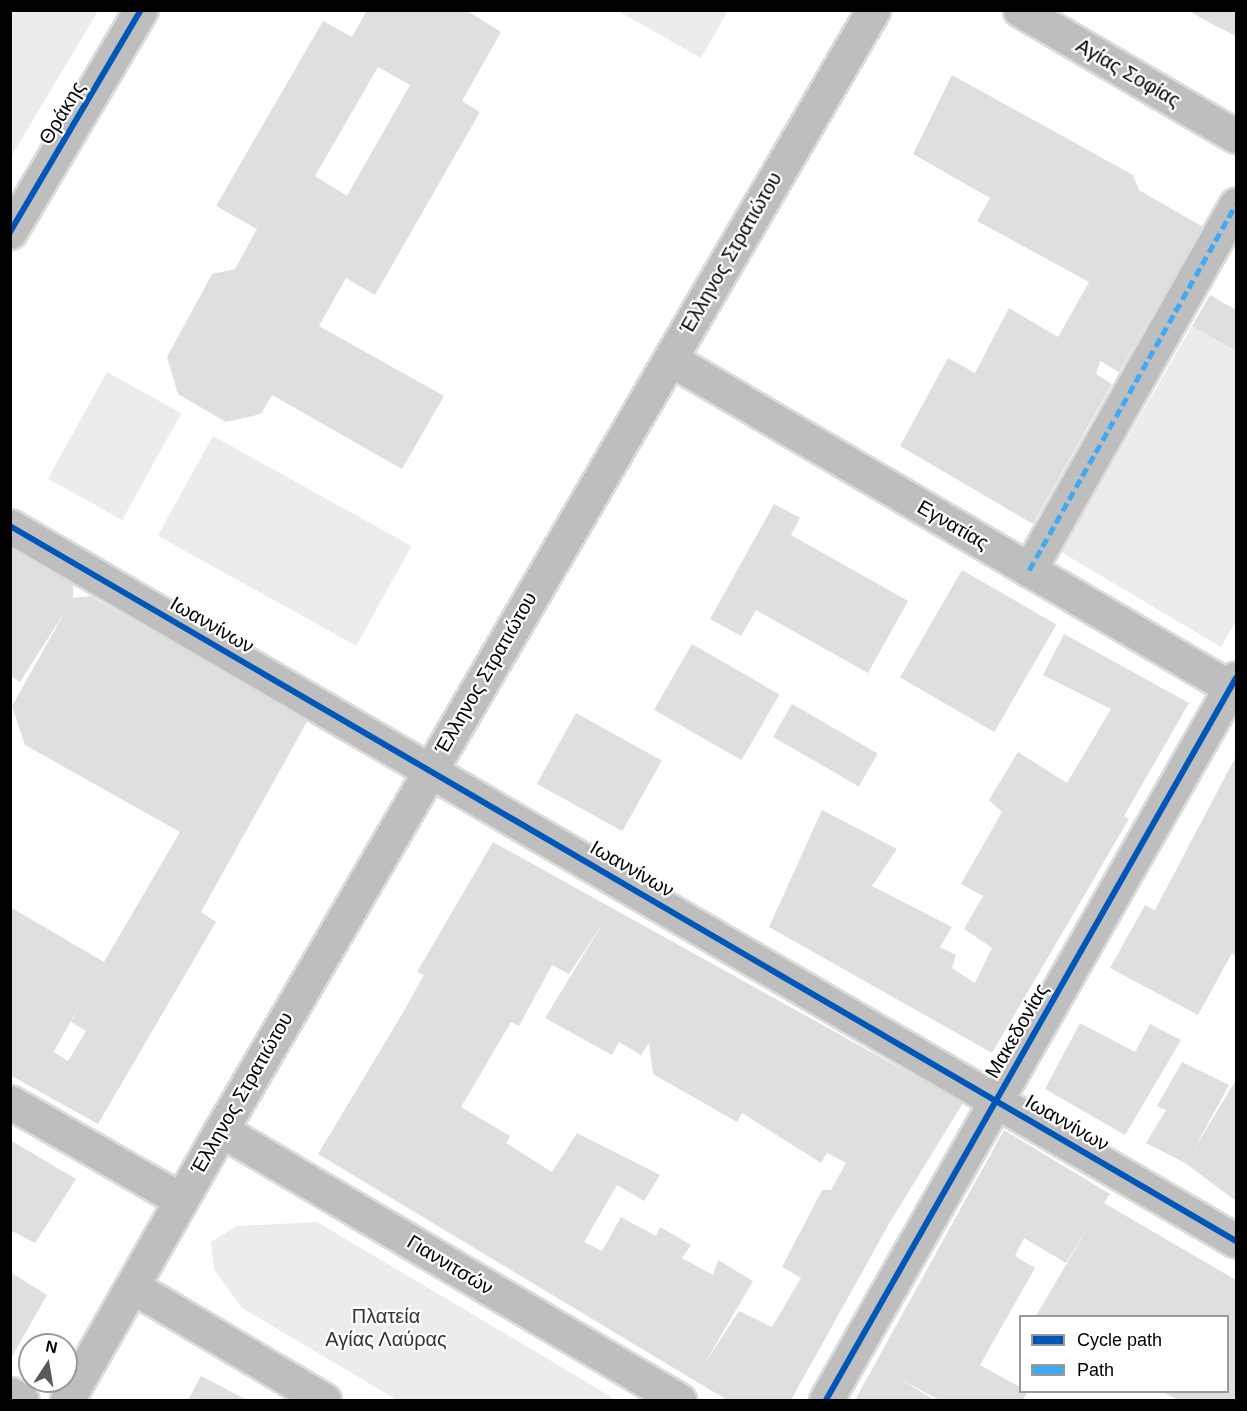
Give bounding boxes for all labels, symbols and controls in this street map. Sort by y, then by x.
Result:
street label: Αγίας Σοφίας [1072,34,1184,112]
street label: Θράκης [34,77,90,149]
street label: Έλληνος Στρατιώτου [675,168,787,338]
street label: Εγνατίας [913,495,993,555]
street label: Έλληνος Στρατιώτου [430,588,542,758]
street label: Ιωαννίνων [166,591,258,659]
street label: Ιωαννίνων [586,835,678,903]
street label: Μακεδονίας [980,980,1054,1082]
street label: Έλληνος Στρατιώτου [186,1008,298,1178]
street label: Ιωαννίνων [1021,1089,1113,1157]
street label: Γιαννιτσών [403,1230,497,1300]
park label: Πλατεία Αγίας Λαύρας [325,1305,447,1352]
legend [1019,1315,1229,1393]
text: Cycle path [1077,1330,1162,1350]
north arrow [18,1333,78,1393]
text: N [44,1337,59,1356]
text: Path [1077,1360,1114,1380]

